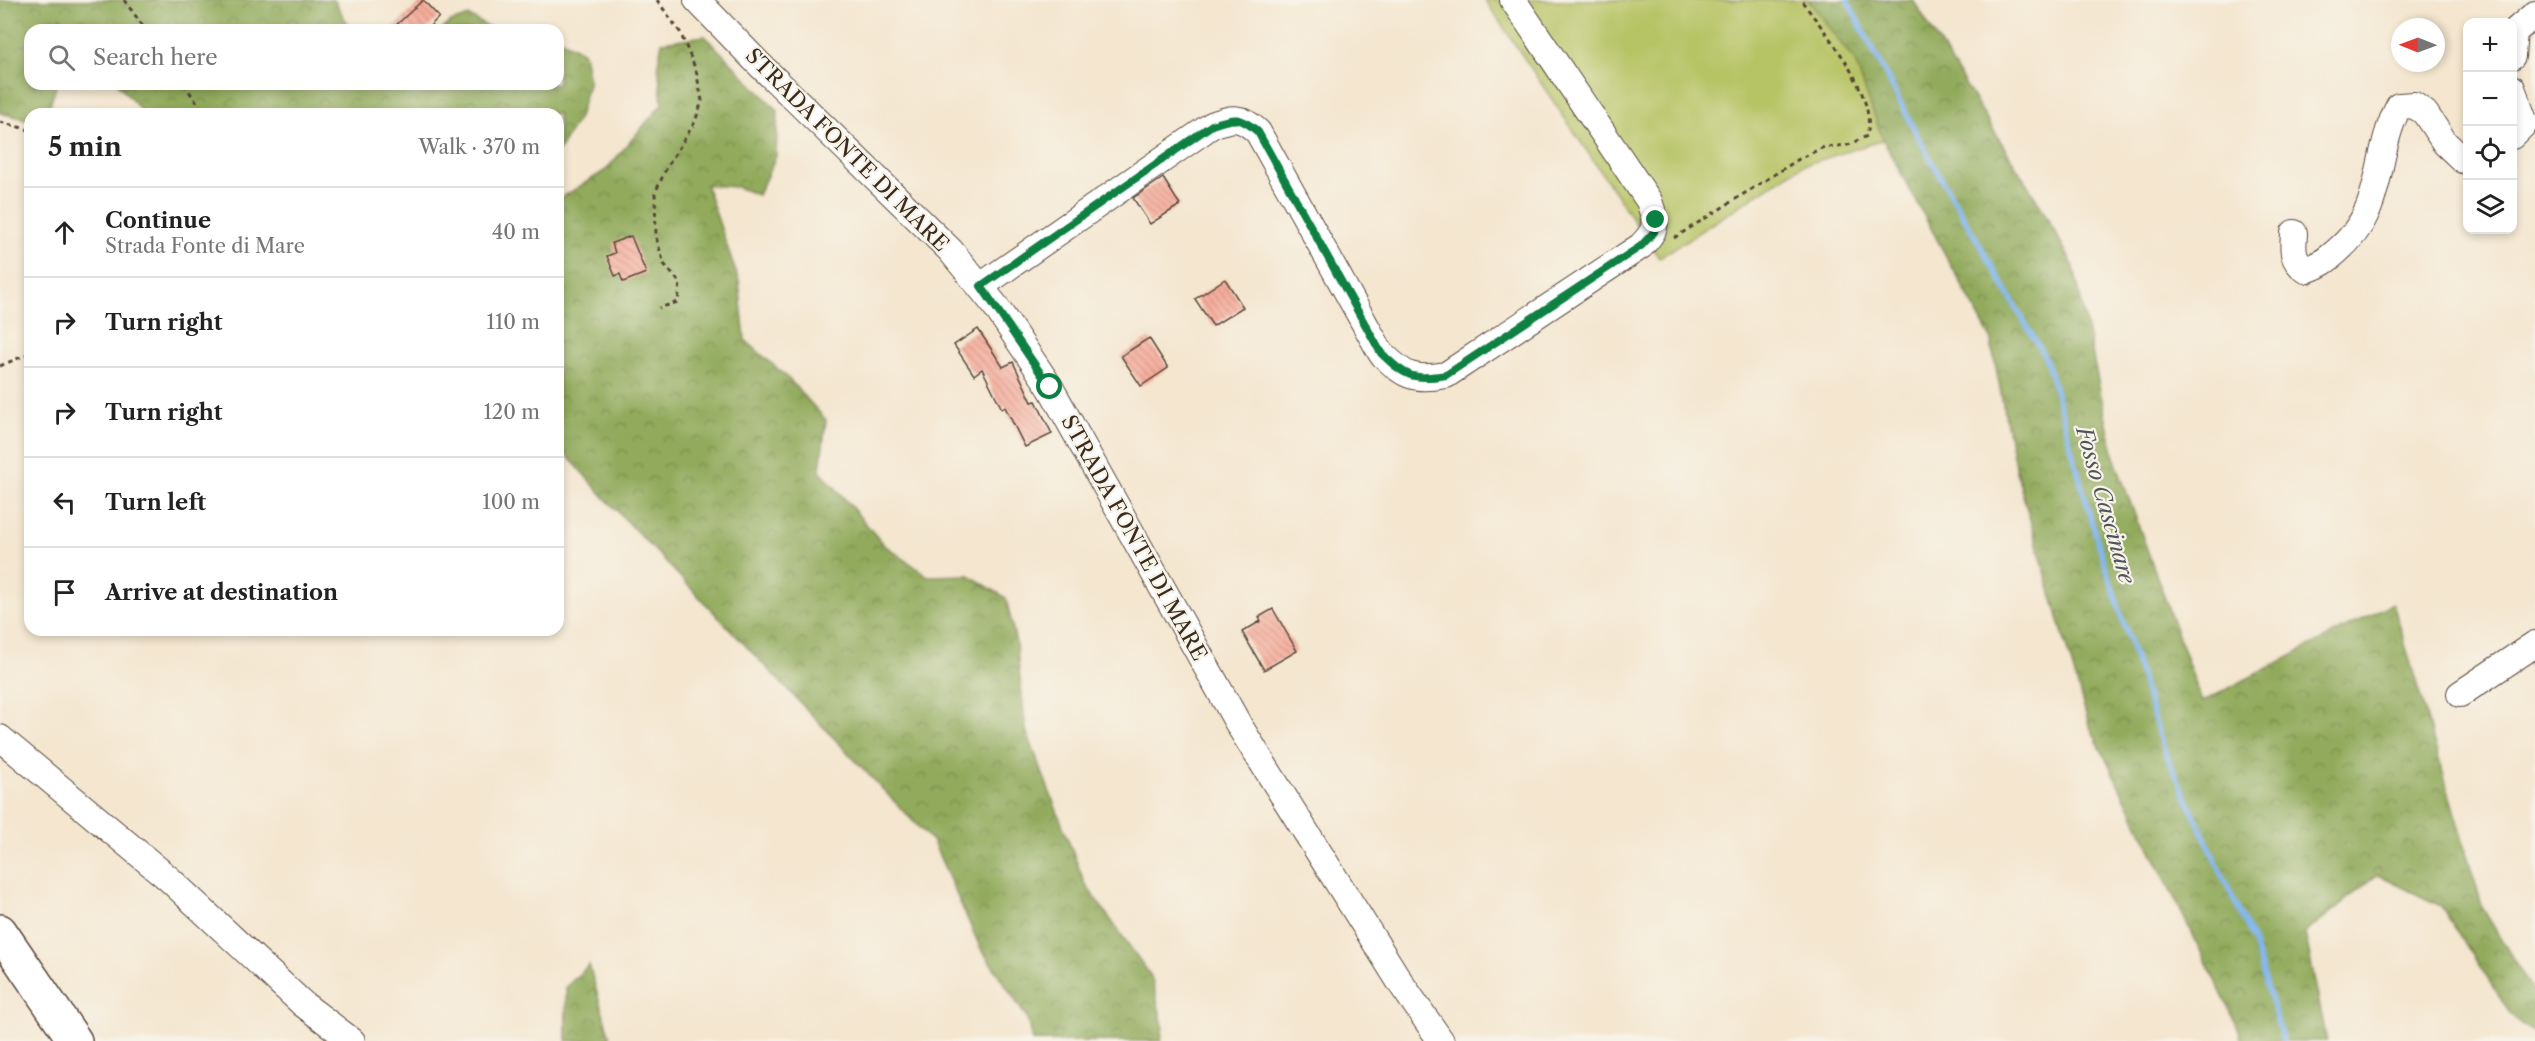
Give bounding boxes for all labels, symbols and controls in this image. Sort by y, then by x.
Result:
north arrow [2391,18,2445,72]
map controls [2463,18,2517,234]
button: + [2463,18,2517,72]
search box [24,24,564,90]
icon: search [45,41,78,74]
street label: STRADA FONTE DI MARE [741,43,954,256]
text: Search here [93,44,218,71]
button: − [2463,72,2517,126]
button: locate [2463,126,2517,180]
text: 5 min [48,131,122,163]
text: Walk · 370 m [418,135,540,159]
button: layers [2463,180,2517,234]
route end [1642,206,1668,232]
text: Continue [105,207,211,234]
icon: ahead [48,216,81,249]
text: 40 m [492,220,540,244]
text: Strada Fonte di Mare [105,234,305,258]
icon: right [48,306,81,339]
text: Turn right [105,309,223,336]
text: 110 m [487,310,540,334]
route start [1036,373,1062,399]
icon: right [48,396,81,429]
text: Turn right [105,399,223,426]
text: 120 m [483,400,540,424]
street label: STRADA FONTE DI MARE [1056,411,1212,665]
water label: Fosso Cascinare [2070,422,2141,588]
icon: left [48,486,81,519]
text: Turn left [105,489,206,516]
text: 100 m [482,490,540,514]
icon: arrive [48,576,81,609]
text: Arrive at destination [105,579,338,606]

